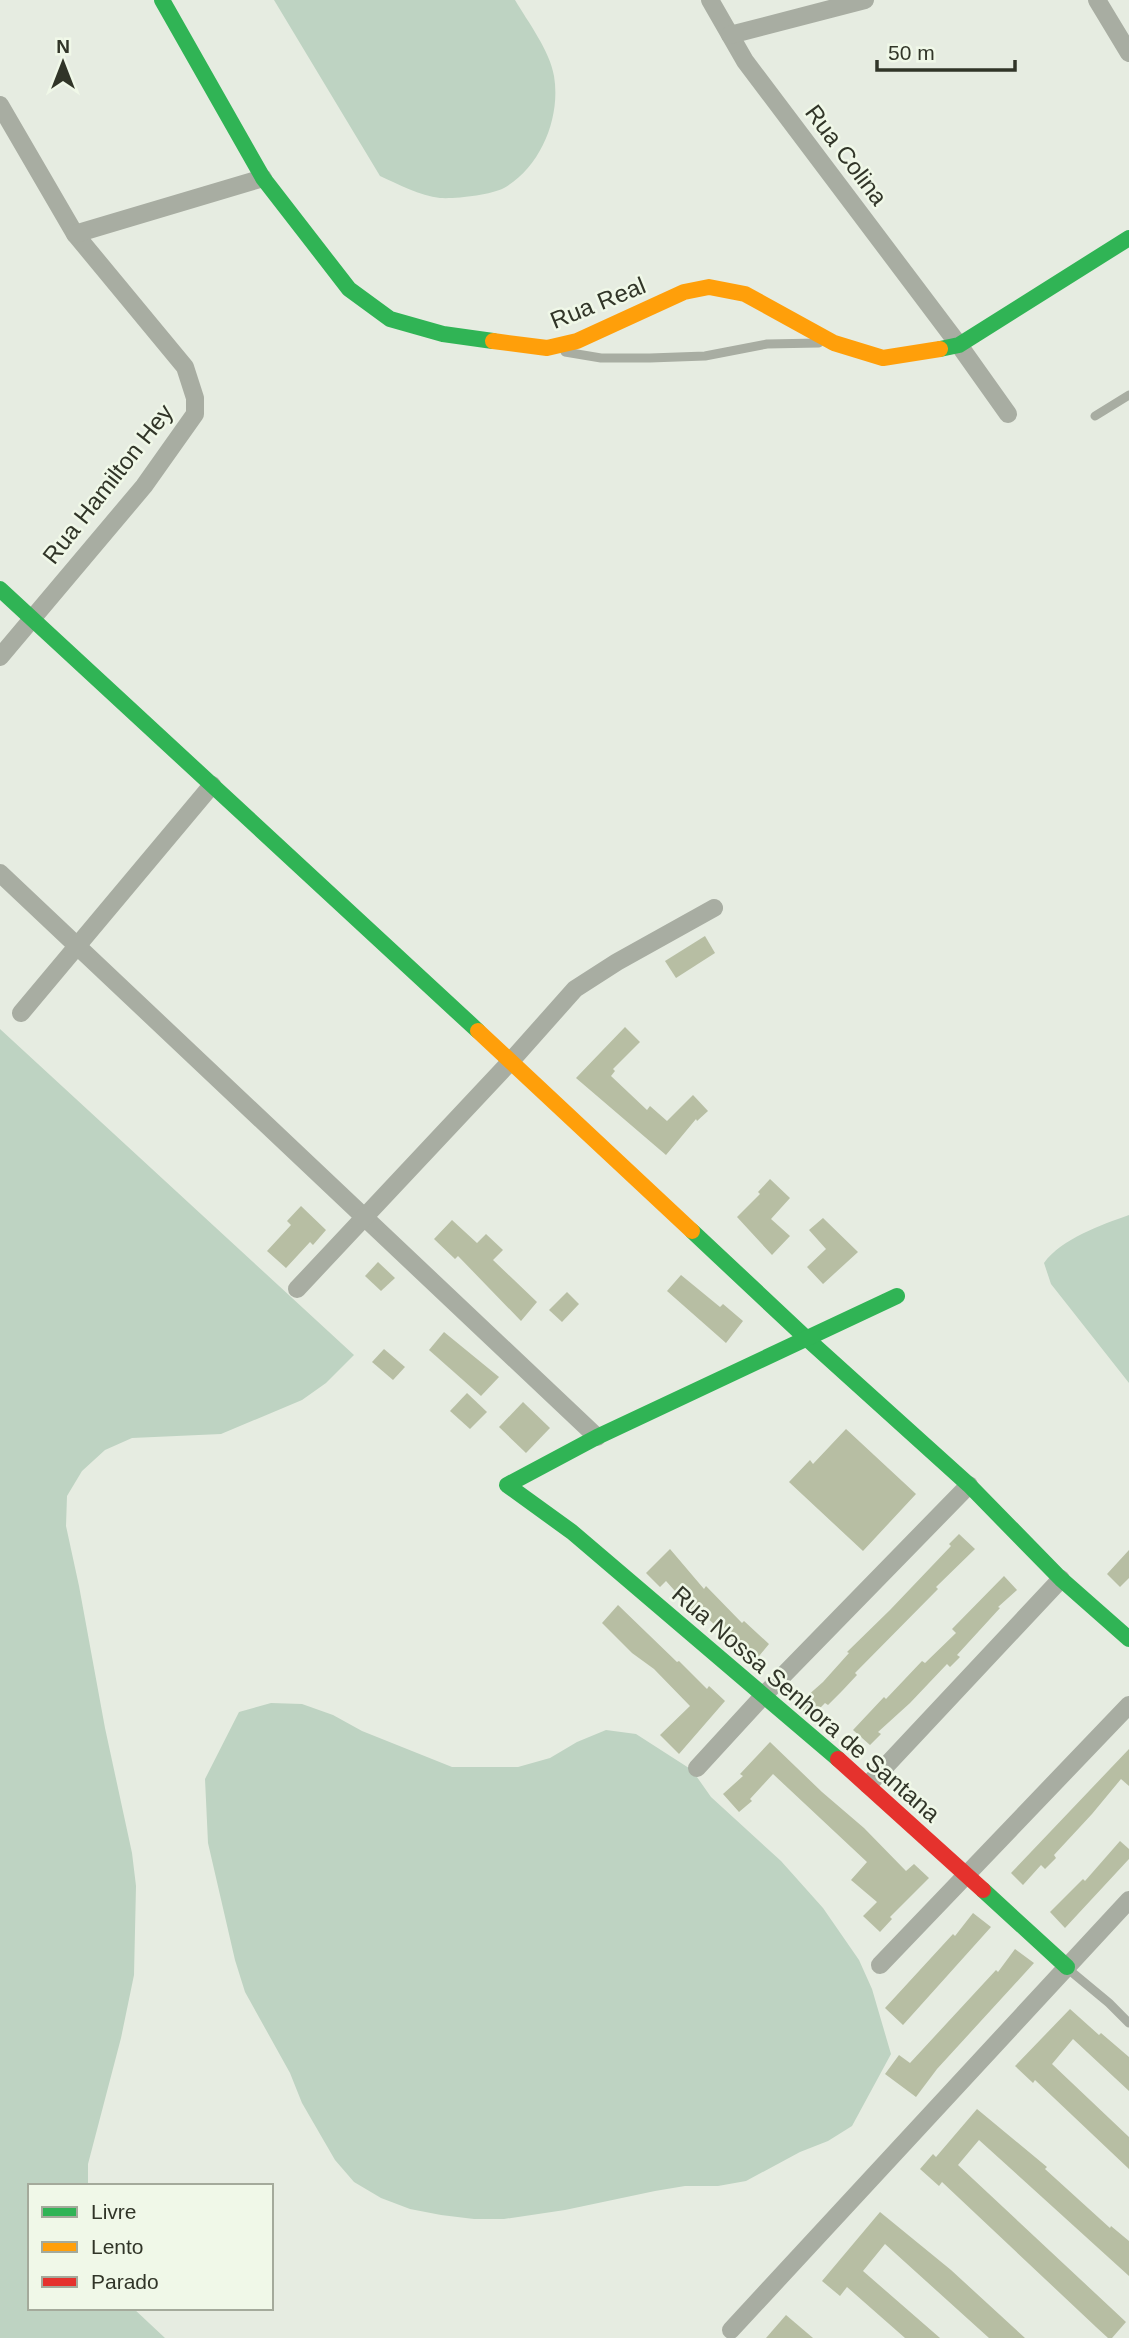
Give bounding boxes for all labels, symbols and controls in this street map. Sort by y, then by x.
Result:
north arrow [28,28,98,98]
scale bar [877,28,1015,72]
text: N [56,36,70,57]
text: 50 m [888,41,935,64]
street label: Rua Colina [800,99,893,211]
street label: Rua Real [546,271,649,334]
street label: Rua Hamilton Hey [37,399,178,569]
street label: Rua Nossa Senhora de Santana [667,1580,946,1828]
legend [28,2184,273,2310]
text: Livre [91,2200,137,2223]
text: Lento [91,2235,144,2258]
text: Parado [91,2270,159,2293]

